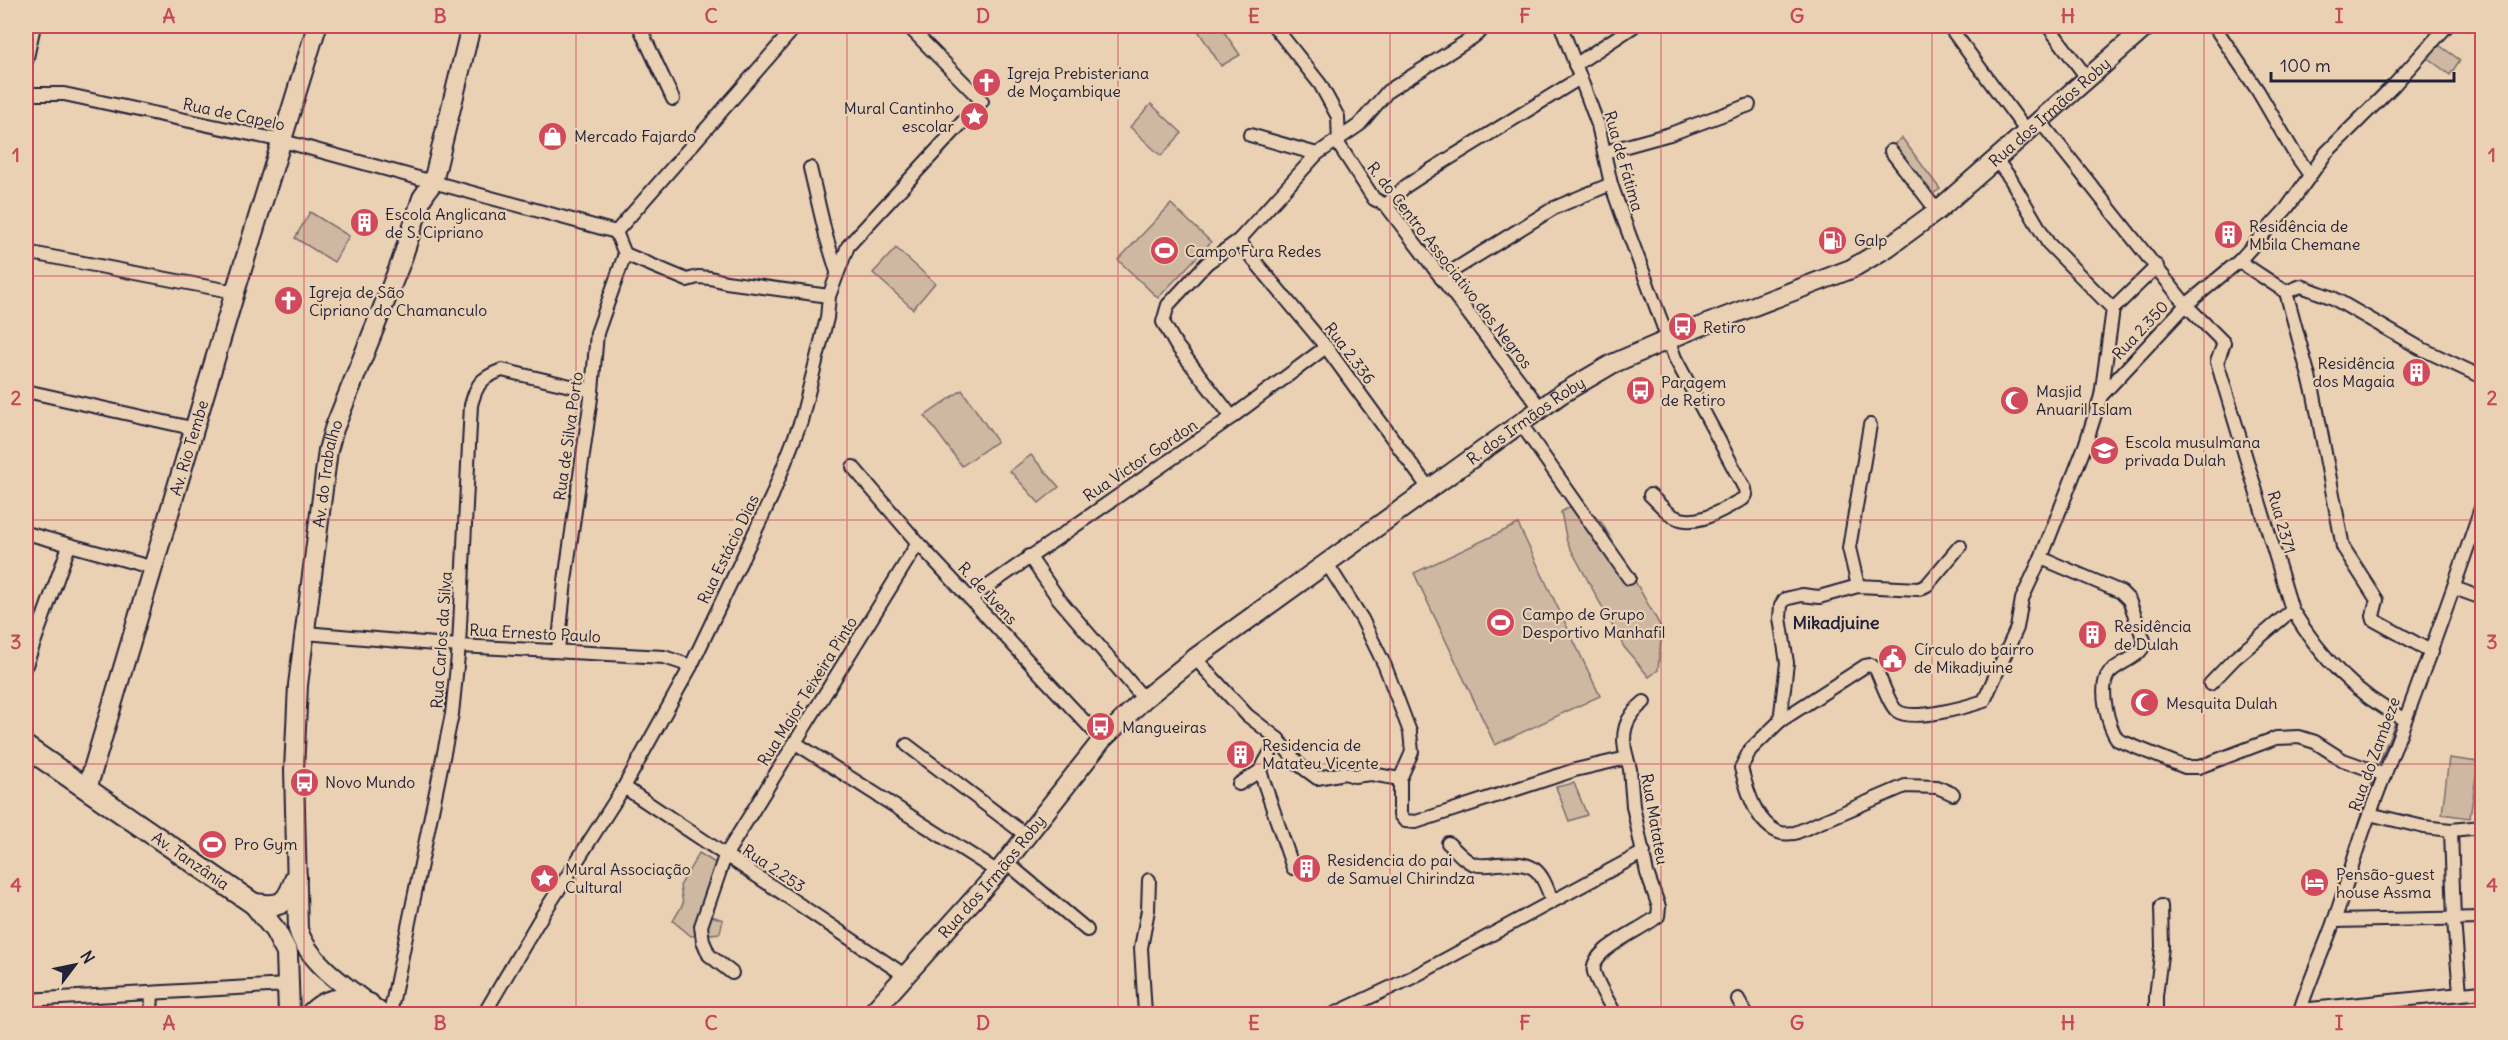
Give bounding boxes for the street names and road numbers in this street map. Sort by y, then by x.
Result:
street label: Rua dos Irmãos Roby [1984,53,2114,171]
street label: Rua de Capelo [181,93,287,135]
street label: Rua de Fátima [1600,108,1648,214]
street label: R. do Centro Associativo dos Negros [1363,158,1537,372]
street label: Rua 2.350 [2108,296,2172,364]
street label: Rua 2.336 [1320,318,1380,388]
street label: Rua de Silva Porto [549,370,587,502]
street label: R. dos Irmãos Roby [1463,372,1589,469]
street label: Av. Rio Tembe [165,398,212,498]
street label: Rua Victor Gordon [1079,414,1201,506]
street label: Av. do Trabalho [308,416,347,529]
street label: Rua 2371 [2264,488,2300,556]
street label: Rua Estácio Dias [693,491,763,607]
street label: R. de Ivens [954,558,1022,628]
street label: Rua Carlos da Silva [426,571,456,709]
street label: Rua Major Teixeira Pinto [753,613,861,769]
street label: Rua Ernesto Paulo [469,620,601,646]
street label: Rua do Zambeze [2344,694,2404,814]
street label: Rua Matateu [1637,772,1673,866]
street label: Rua dos Irmãos Roby [934,811,1049,942]
street label: Av. Tanzânia [148,827,233,894]
street label: Rua 2.253 [739,840,809,896]

